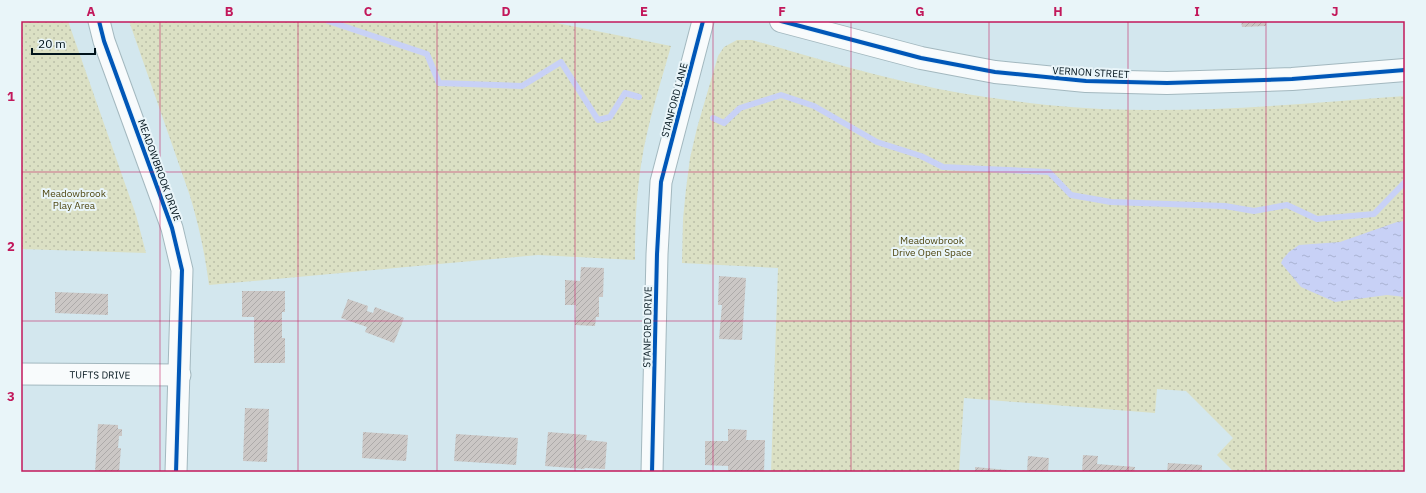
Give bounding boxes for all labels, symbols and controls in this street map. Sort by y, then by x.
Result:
text: A [87,3,96,20]
text: B [225,3,234,20]
text: C [364,3,373,20]
text: D [501,3,511,20]
text: E [640,3,648,20]
text: F [778,3,786,20]
text: G [915,3,925,20]
text: H [1053,3,1063,20]
text: I [1194,3,1200,20]
text: J [1331,3,1339,20]
scale bar [32,30,95,56]
text: 20 m [38,36,66,51]
street label: STANFORD LANE [658,61,691,139]
street label: VERNON STREET [1052,64,1130,81]
text: 1 [7,88,15,105]
street label: MEADOWBROOK DRIVE [135,117,184,223]
park label: Meadowbrook Play Area [42,187,107,212]
park label: Meadowbrook Drive Open Space [892,234,972,259]
text: 2 [7,238,15,255]
street label: STANFORD DRIVE [640,286,655,368]
street label: TUFTS DRIVE [69,368,131,382]
text: 3 [7,388,15,405]

